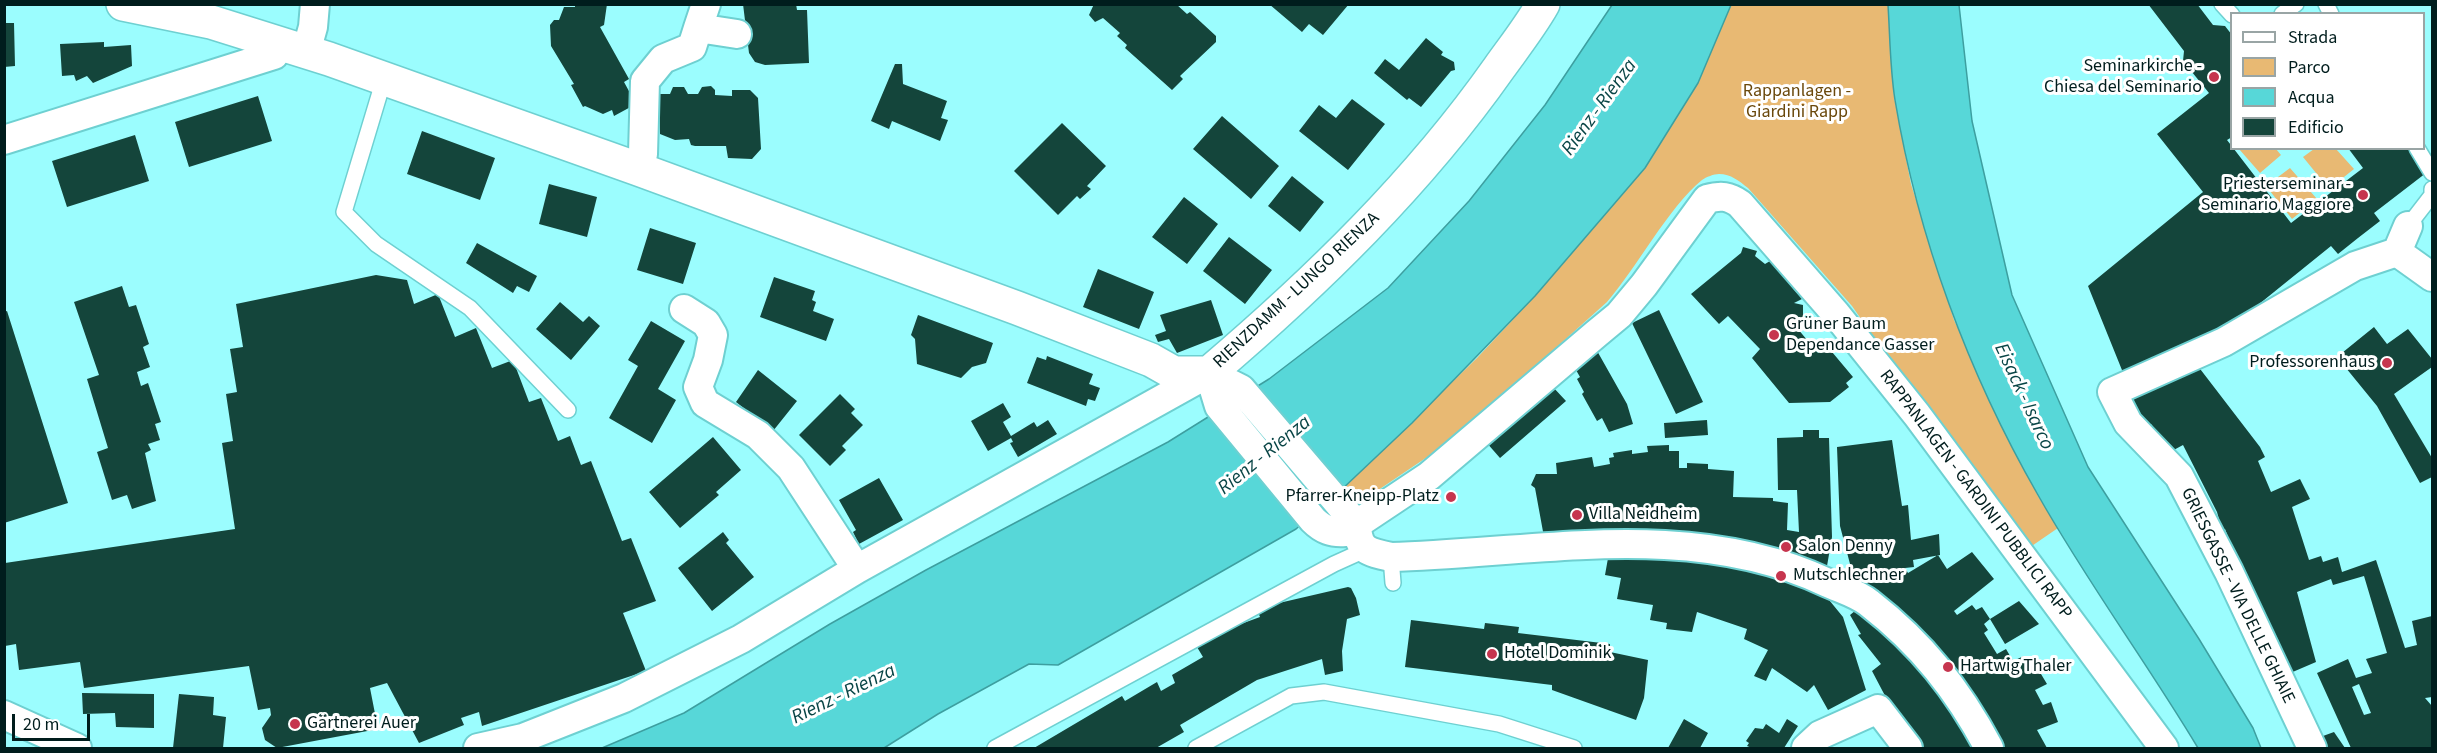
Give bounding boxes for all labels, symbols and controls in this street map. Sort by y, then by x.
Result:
legend [2230,12,2425,150]
text: Strada [2288,25,2337,50]
water label: Rienz - Rienza [1557,55,1643,161]
text: Parco [2288,55,2330,80]
place label: Seminarkirche - Chiesa del Seminario [2044,56,2202,98]
marker: Seminarkirche - Chiesa del Seminario [2207,70,2221,84]
park label: Rappanlagen - Giardini Rapp [1743,81,1851,124]
text: Acqua [2288,85,2334,110]
text: Edificio [2288,115,2344,140]
place label: Priesterseminar - Seminario Maggiore [2201,174,2351,216]
marker: Priesterseminar - Seminario Maggiore [2356,188,2370,202]
street label: RIENZDAMM - LUNGO RIENZA [1210,208,1384,374]
place label: Grüner Baum Dependance Gasser [1786,314,1934,356]
marker: Grüner Baum Dependance Gasser [1767,328,1781,342]
water label: Eisack - Isarco [1988,340,2058,454]
place label: Professorenhaus [2249,352,2375,374]
marker: Professorenhaus [2380,356,2394,370]
street label: RAPPANLAGEN - GARDINI PUBBLICI RAPP [1874,366,2076,624]
water label: Rienz - Rienza [1214,411,1316,501]
street label: GRIESGASSE - VIA DELLE GHIAIE [2175,485,2299,707]
place label: Pfarrer-Kneipp-Platz [1286,486,1439,508]
marker: Pfarrer-Kneipp-Platz [1444,490,1458,504]
place label: Villa Neidheim [1589,504,1698,526]
marker: Villa Neidheim [1570,508,1584,522]
place label: Salon Denny [1798,536,1893,558]
marker: Salon Denny [1779,540,1793,554]
place label: Mutschlechner [1793,565,1904,587]
marker: Mutschlechner [1774,569,1788,583]
place label: Hotel Dominik [1504,643,1611,665]
marker: Hotel Dominik [1485,647,1499,661]
place label: Hartwig Thaler [1960,656,2071,678]
water label: Rienz - Rienza [788,659,900,731]
marker: Hartwig Thaler [1941,660,1955,674]
scale bar [15,702,93,740]
text: 20 m [23,712,59,737]
place label: Gärtnerei Auer [307,713,416,735]
marker: Gärtnerei Auer [288,717,302,731]

